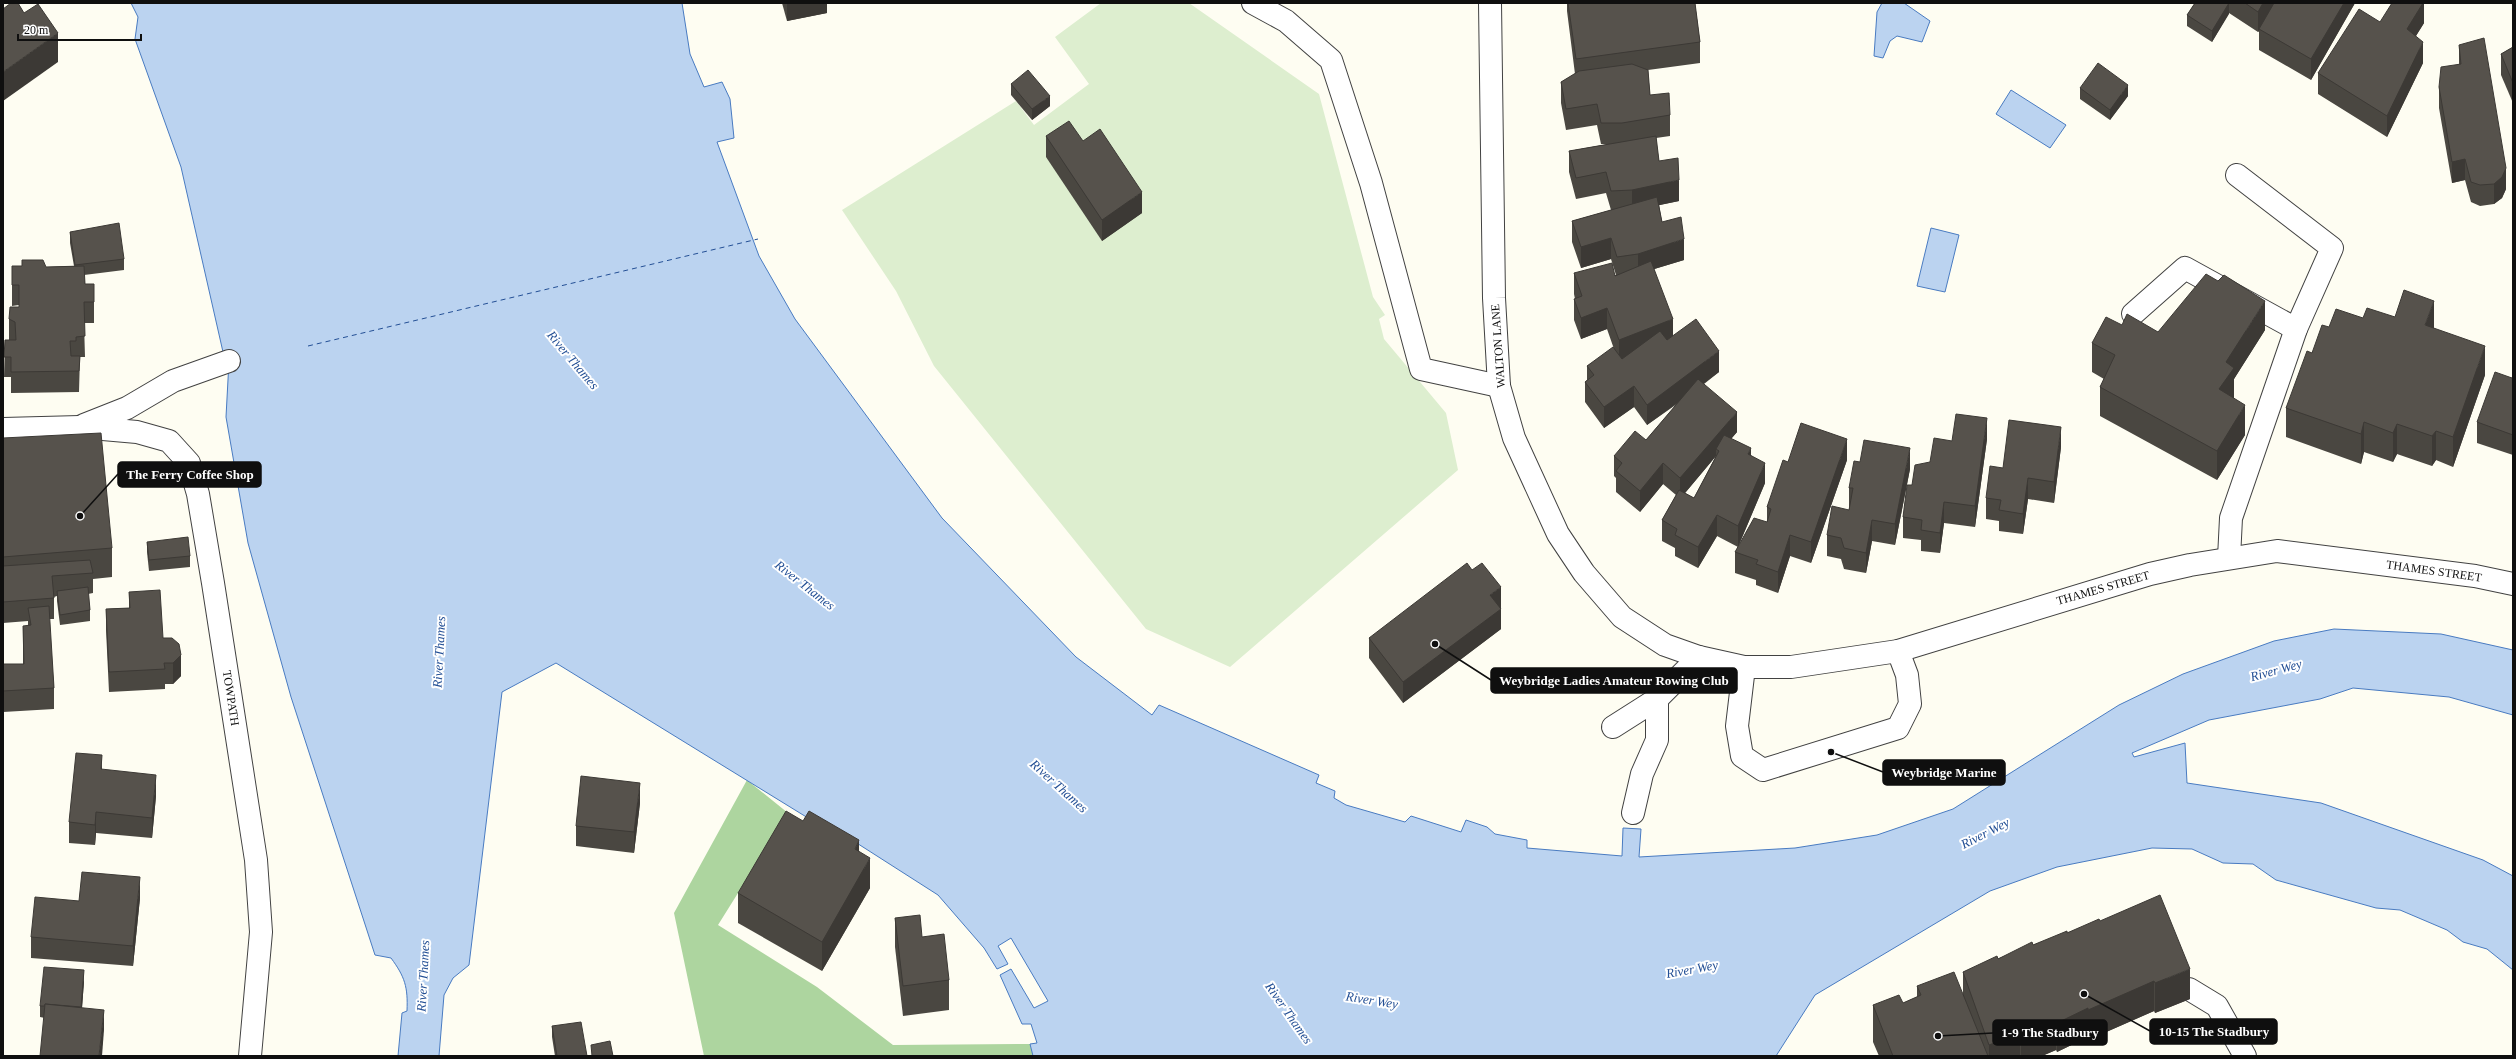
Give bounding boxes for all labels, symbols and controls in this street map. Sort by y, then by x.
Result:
scale bar [18,16,141,42]
text: 20 m [24,23,49,37]
street label: WALTON LANE [1488,303,1508,389]
water label: River Thames [544,327,602,392]
callout: The Ferry Coffee Shop [118,462,261,487]
text: The Ferry Coffee Shop [126,467,254,482]
water label: River Thames [771,556,838,613]
street label: THAMES STREET [2385,557,2483,585]
street label: THAMES STREET [2055,568,2152,608]
water label: River Thames [430,616,448,689]
water label: River Wey [2248,656,2304,684]
callout: Weybridge Ladies Amateur Rowing Club [1491,668,1737,693]
street label: TOWPATH [220,669,242,727]
text: Weybridge Ladies Amateur Rowing Club [1499,673,1729,688]
water label: River Thames [1027,756,1091,816]
callout: Weybridge Marine [1883,760,2005,785]
text: Weybridge Marine [1891,765,1997,780]
water label: River Wey [1957,814,2012,852]
water label: River Thames [414,940,432,1013]
water label: River Wey [1664,957,1719,981]
water label: River Thames [1262,978,1316,1047]
water label: River Wey [1344,988,1399,1012]
callout: 10-15 The Stadbury [2150,1019,2277,1044]
callout: 1-9 The Stadbury [1993,1020,2107,1045]
text: 10-15 The Stadbury [2159,1024,2270,1039]
text: 1-9 The Stadbury [2001,1025,2099,1040]

